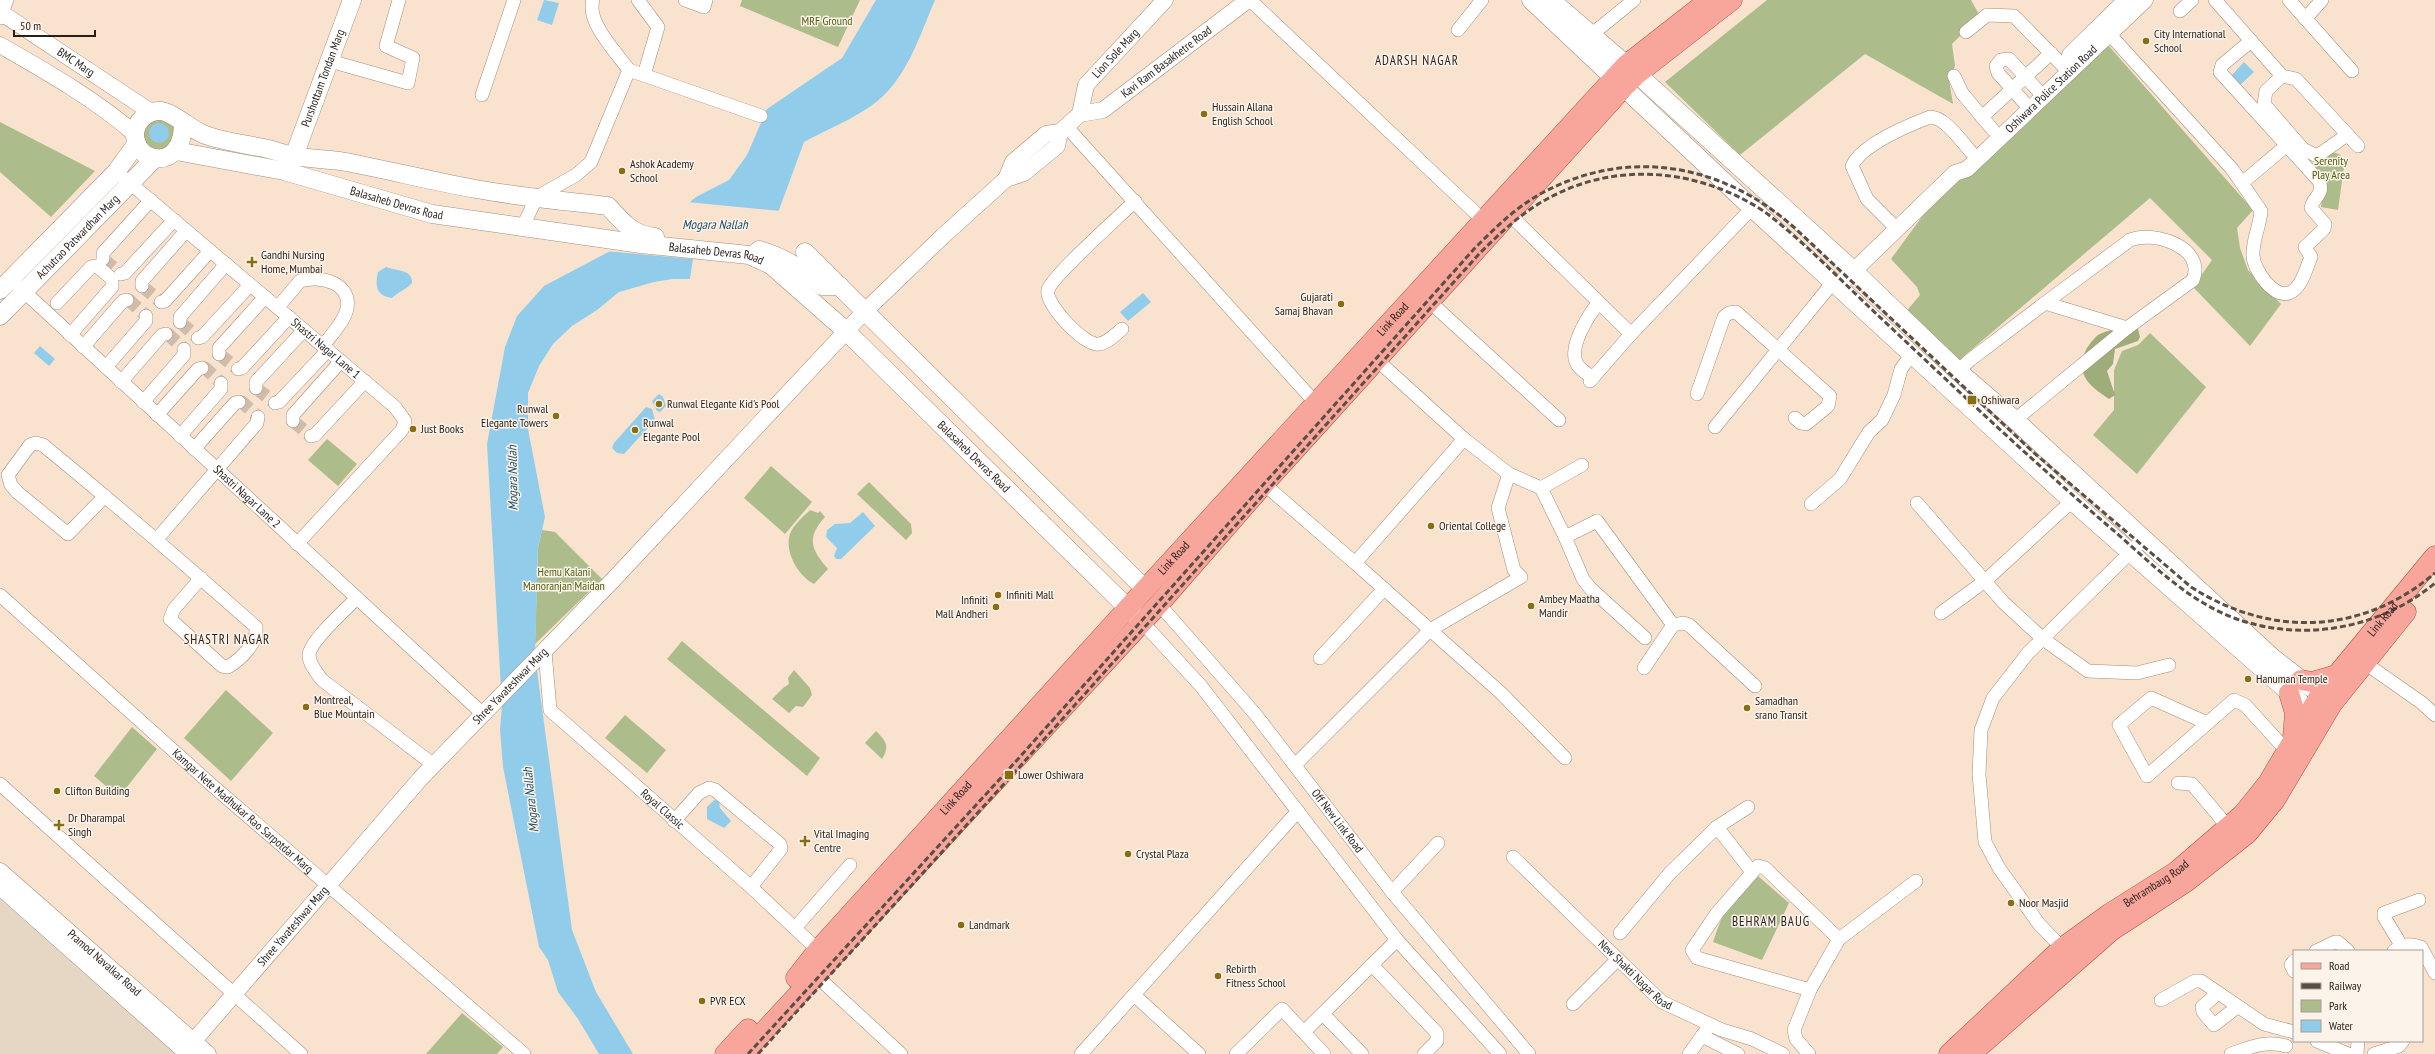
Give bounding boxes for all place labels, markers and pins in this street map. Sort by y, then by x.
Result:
place label: City International School [2154,26,2226,55]
marker: City International School [2141,36,2151,46]
place label: Hussain Allana English School [1212,99,1273,128]
marker: Hussain Allana English School [1199,109,1209,119]
place label: Ashok Academy School [630,156,694,185]
marker: Ashok Academy School [617,166,627,176]
place label: Gandhi Nursing Home, Mumbai [261,247,325,276]
marker: Gandhi Nursing Home, Mumbai [246,256,258,268]
place label: Gujarati Samaj Bhavan [1275,289,1333,318]
marker: Gujarati Samaj Bhavan [1336,299,1346,309]
place label: Oshiwara [1981,392,2020,407]
marker: Oshiwara [1966,394,1978,406]
place label: Runwal Elegante Kid's Pool [667,396,780,411]
marker: Runwal Elegante Kid's Pool [654,399,664,409]
place label: Runwal Elegante Towers [481,401,548,430]
marker: Runwal Elegante Towers [551,411,561,421]
place label: Runwal Elegante Pool [643,415,700,444]
place label: Just Books [420,421,464,436]
marker: Just Books [408,424,418,434]
marker: Runwal Elegante Pool [630,425,640,435]
place label: Oriental College [1439,518,1506,533]
marker: Oriental College [1426,521,1436,531]
place label: Infiniti Mall [1006,587,1054,602]
marker: Infiniti Mall [993,590,1003,600]
place label: Ambey Maatha Mandir [1539,591,1600,620]
place label: Infiniti Mall Andheri [935,592,988,621]
marker: Ambey Maatha Mandir [1526,601,1536,611]
marker: Infiniti Mall Andheri [991,602,1001,612]
place label: Hanuman Temple [2256,671,2328,686]
marker: Hanuman Temple [2243,674,2253,684]
place label: Montreal, Blue Mountain [314,692,374,721]
place label: Samadhan srano Transit [1755,693,1808,722]
marker: Montreal, Blue Mountain [301,702,311,712]
marker: Samadhan srano Transit [1742,703,1752,713]
place label: Lower Oshiwara [1018,767,1084,782]
marker: Lower Oshiwara [1003,769,1015,781]
place label: Clifton Building [65,783,130,798]
marker: Clifton Building [52,786,62,796]
place label: Dr Dharampal Singh [68,810,125,839]
marker: Dr Dharampal Singh [53,819,65,831]
place label: Vital Imaging Centre [813,826,869,855]
marker: Vital Imaging Centre [799,835,811,847]
place label: Crystal Plaza [1136,846,1189,861]
marker: Crystal Plaza [1123,849,1133,859]
place label: Noor Masjid [2019,895,2069,910]
marker: Noor Masjid [2006,898,2016,908]
place label: Landmark [969,917,1010,932]
marker: Landmark [956,920,966,930]
place label: Rebirth Fitness School [1226,961,1286,990]
marker: Rebirth Fitness School [1213,971,1223,981]
place label: PVR ECX [710,993,746,1008]
marker: PVR ECX [697,996,707,1006]

